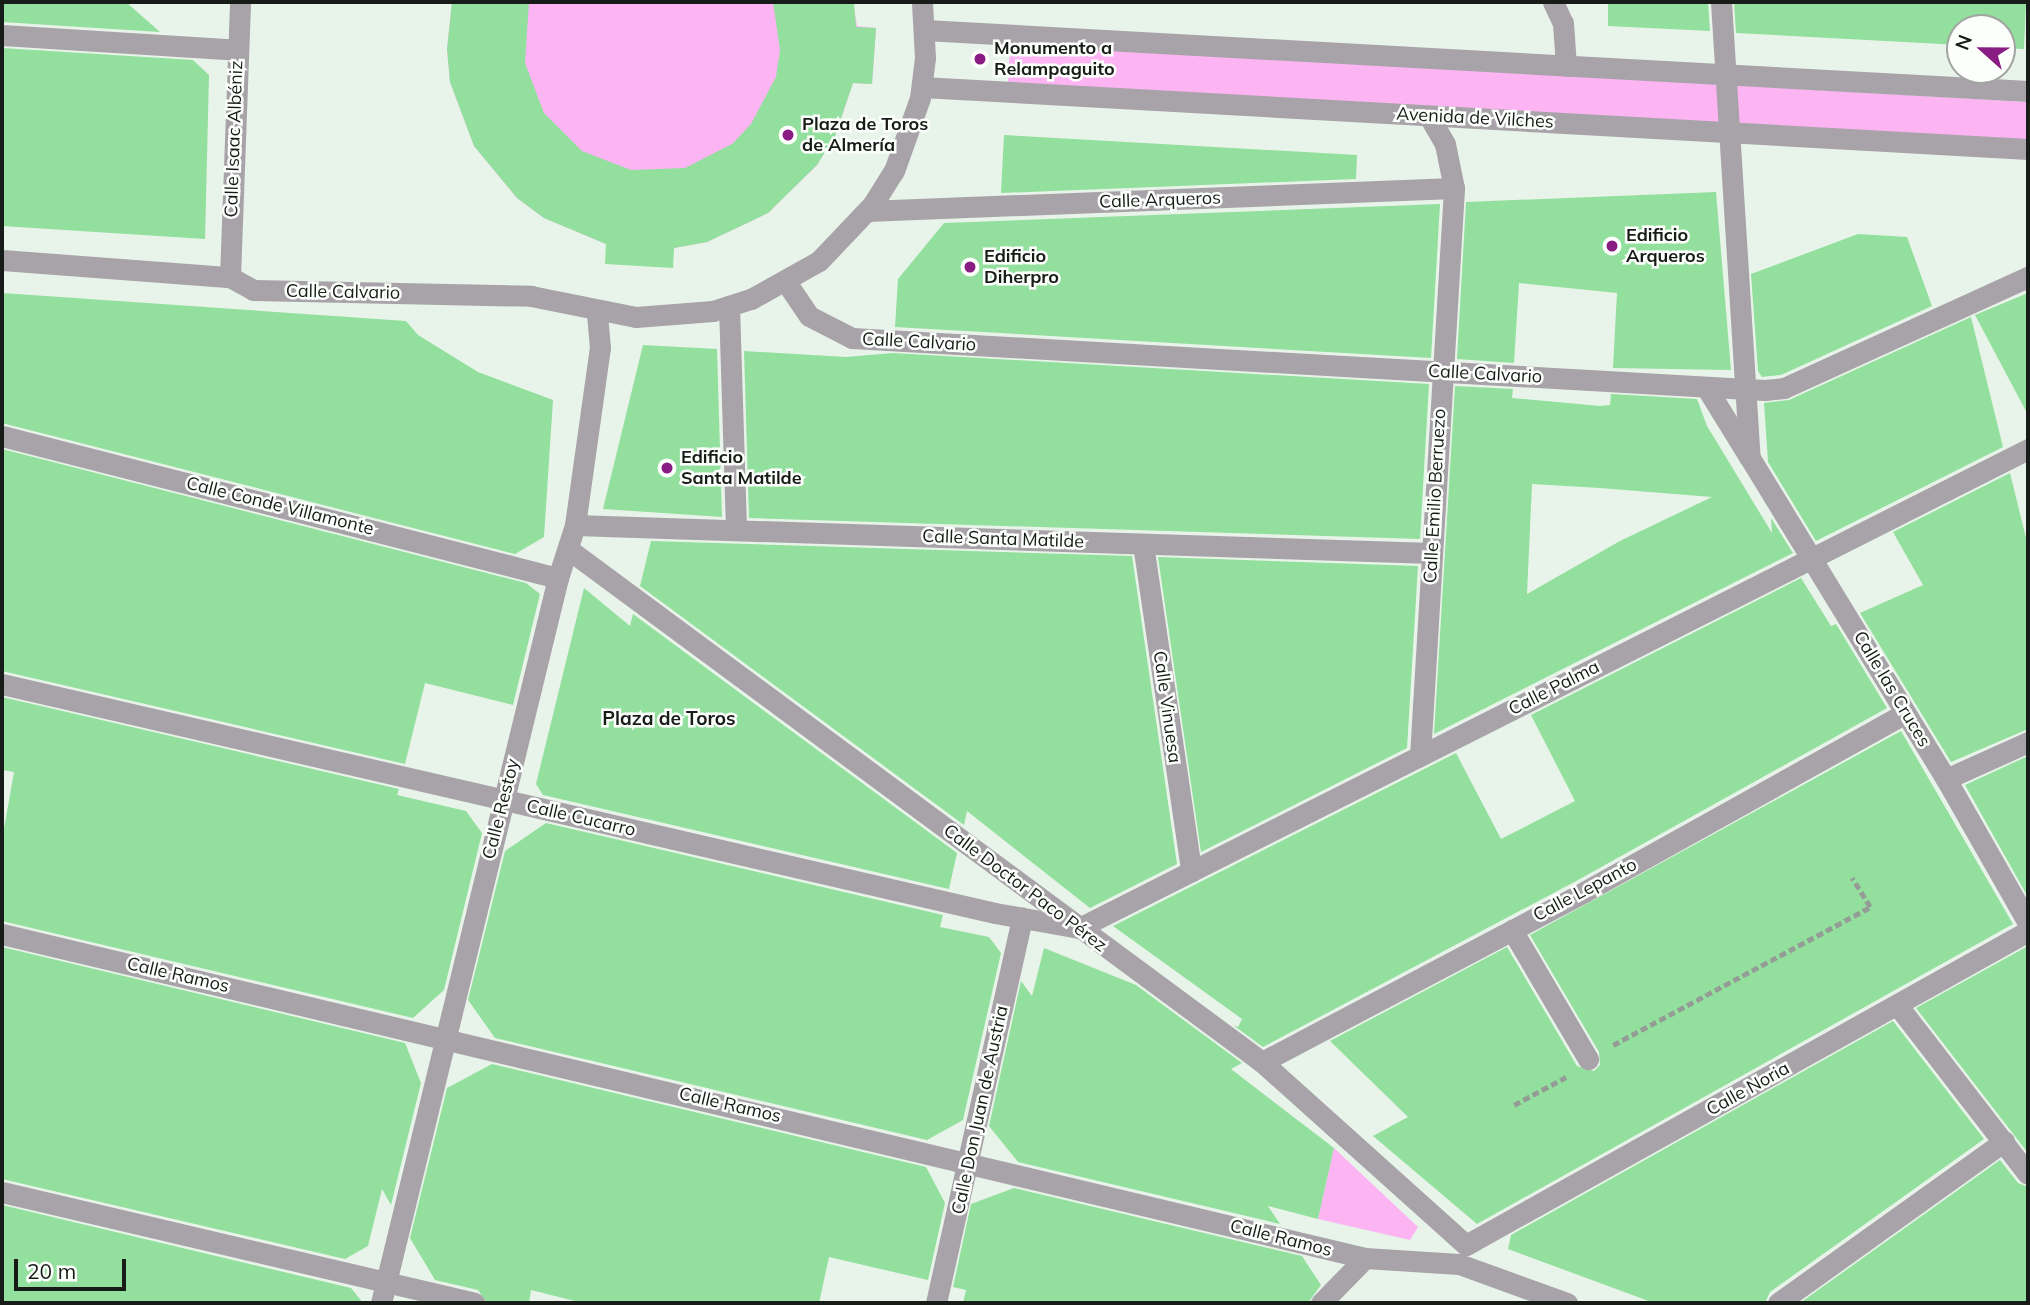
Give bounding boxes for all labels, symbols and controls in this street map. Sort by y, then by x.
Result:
north arrow [1946,14,2016,84]
text: N [1949,31,1977,53]
place label: Monumento a Relampaguito [994,38,1115,80]
marker: Monumento a Relampaguito [972,51,988,67]
street label: Calle Isaac Albéniz [220,60,248,218]
street label: Avenida de Vilches [1396,103,1554,133]
place label: Plaza de Toros de Almería [802,114,928,156]
marker: Plaza de Toros de Almería [780,127,796,143]
street label: Calle Arqueros [1099,187,1221,213]
place label: Edificio Arqueros [1626,225,1705,268]
marker: Edificio Arqueros [1604,238,1620,254]
place label: Edificio Diherpro [984,246,1059,288]
marker: Edificio Diherpro [962,259,978,275]
street label: Calle Calvario [286,280,400,304]
street label: Calle Calvario [861,328,977,356]
street label: Calle Calvario [1427,360,1543,388]
street label: Calle Emilio Berruezo [1420,408,1450,584]
place label: Edificio Santa Matilde [681,447,802,490]
marker: Edificio Santa Matilde [659,460,675,476]
street label: Calle Conde Villamonte [184,472,376,540]
street label: Calle Santa Matilde [922,525,1084,553]
street label: Calle las Cruces [1849,627,1935,751]
street label: Calle Vinuesa [1148,649,1186,765]
street label: Calle Palma [1505,656,1603,720]
district label: Plaza de Toros [602,708,736,730]
street label: Calle Restoy [478,757,524,861]
street label: Calle Cucarro [524,795,638,841]
street label: Calle Doctor Paco Pérez [939,820,1111,956]
street label: Calle Lepanto [1530,854,1640,926]
street label: Calle Ramos [125,953,231,997]
street label: Calle Don Juan de Austria [947,1004,1013,1216]
street label: Calle Noria [1703,1057,1793,1121]
street label: Calle Ramos [677,1083,783,1127]
street label: Calle Ramos [1228,1215,1334,1261]
scale bar [18,1246,130,1290]
text: 20 m [27,1258,76,1284]

